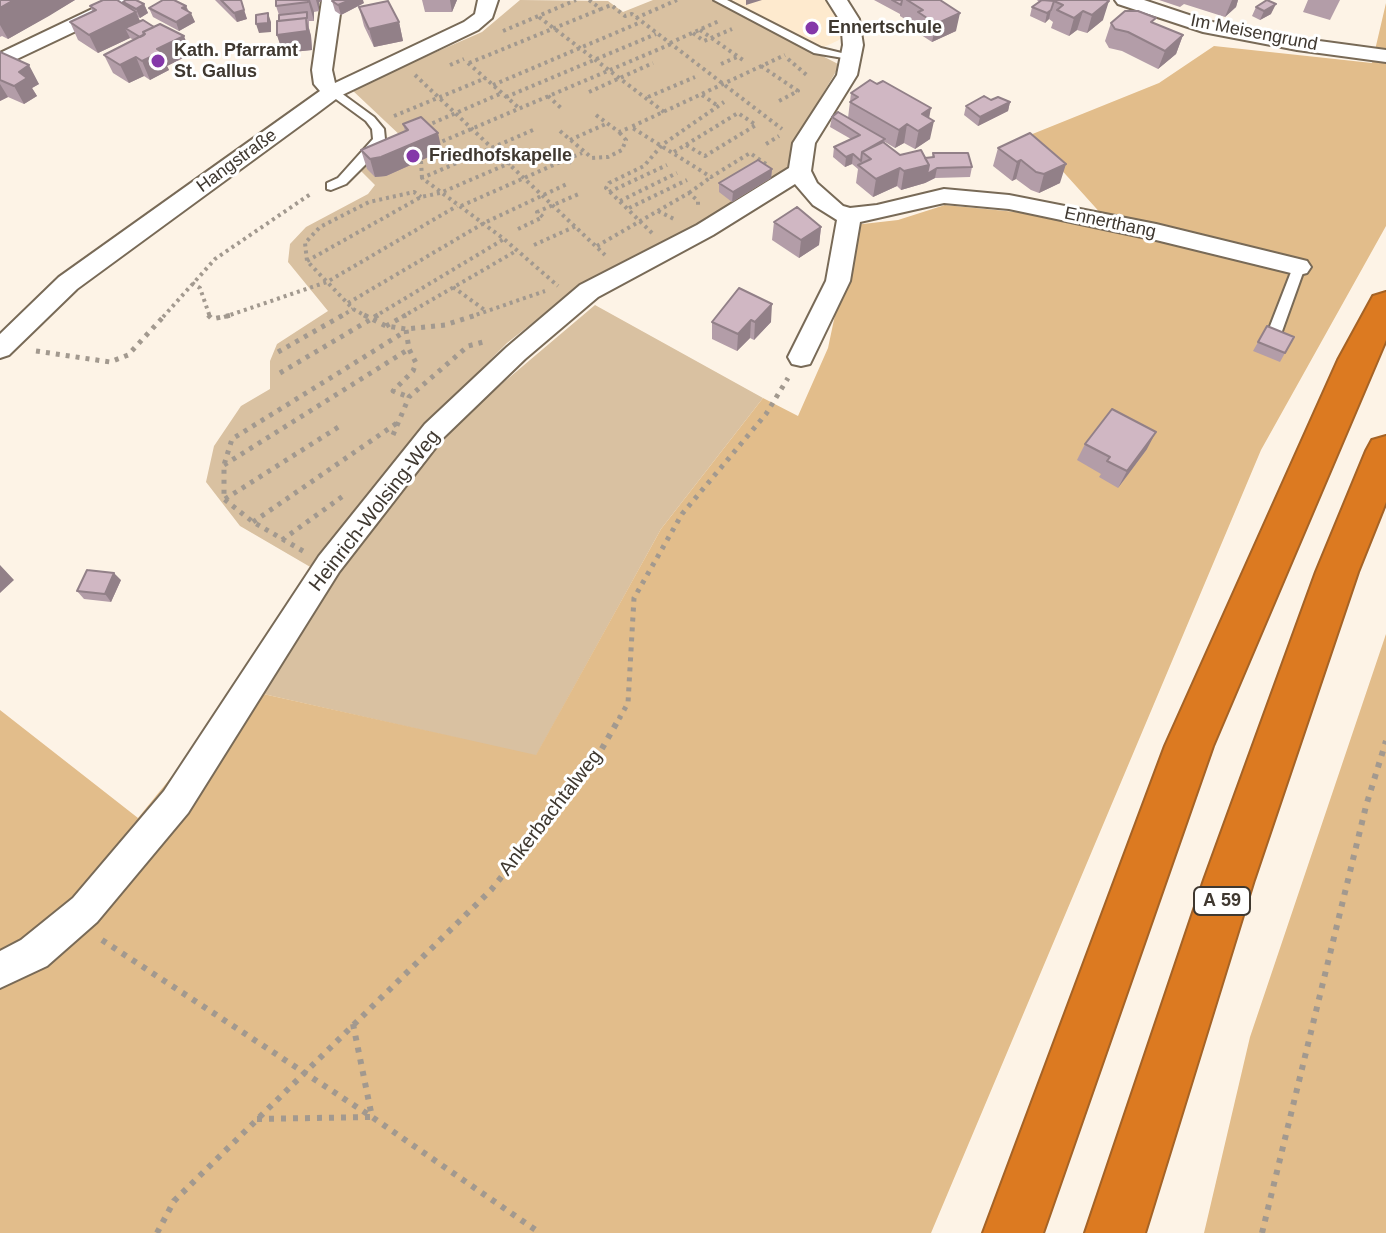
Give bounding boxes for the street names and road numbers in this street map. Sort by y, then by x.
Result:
street label: Im Meisengrund [1189,10,1319,56]
street label: Hangstraße [193,125,281,197]
street label: Ennerthang [1062,203,1158,243]
street label: Heinrich-Wolsing-Weg [305,426,445,596]
street label: Ankerbachtalweg [494,745,608,881]
road number: A 59 [1194,887,1250,915]

